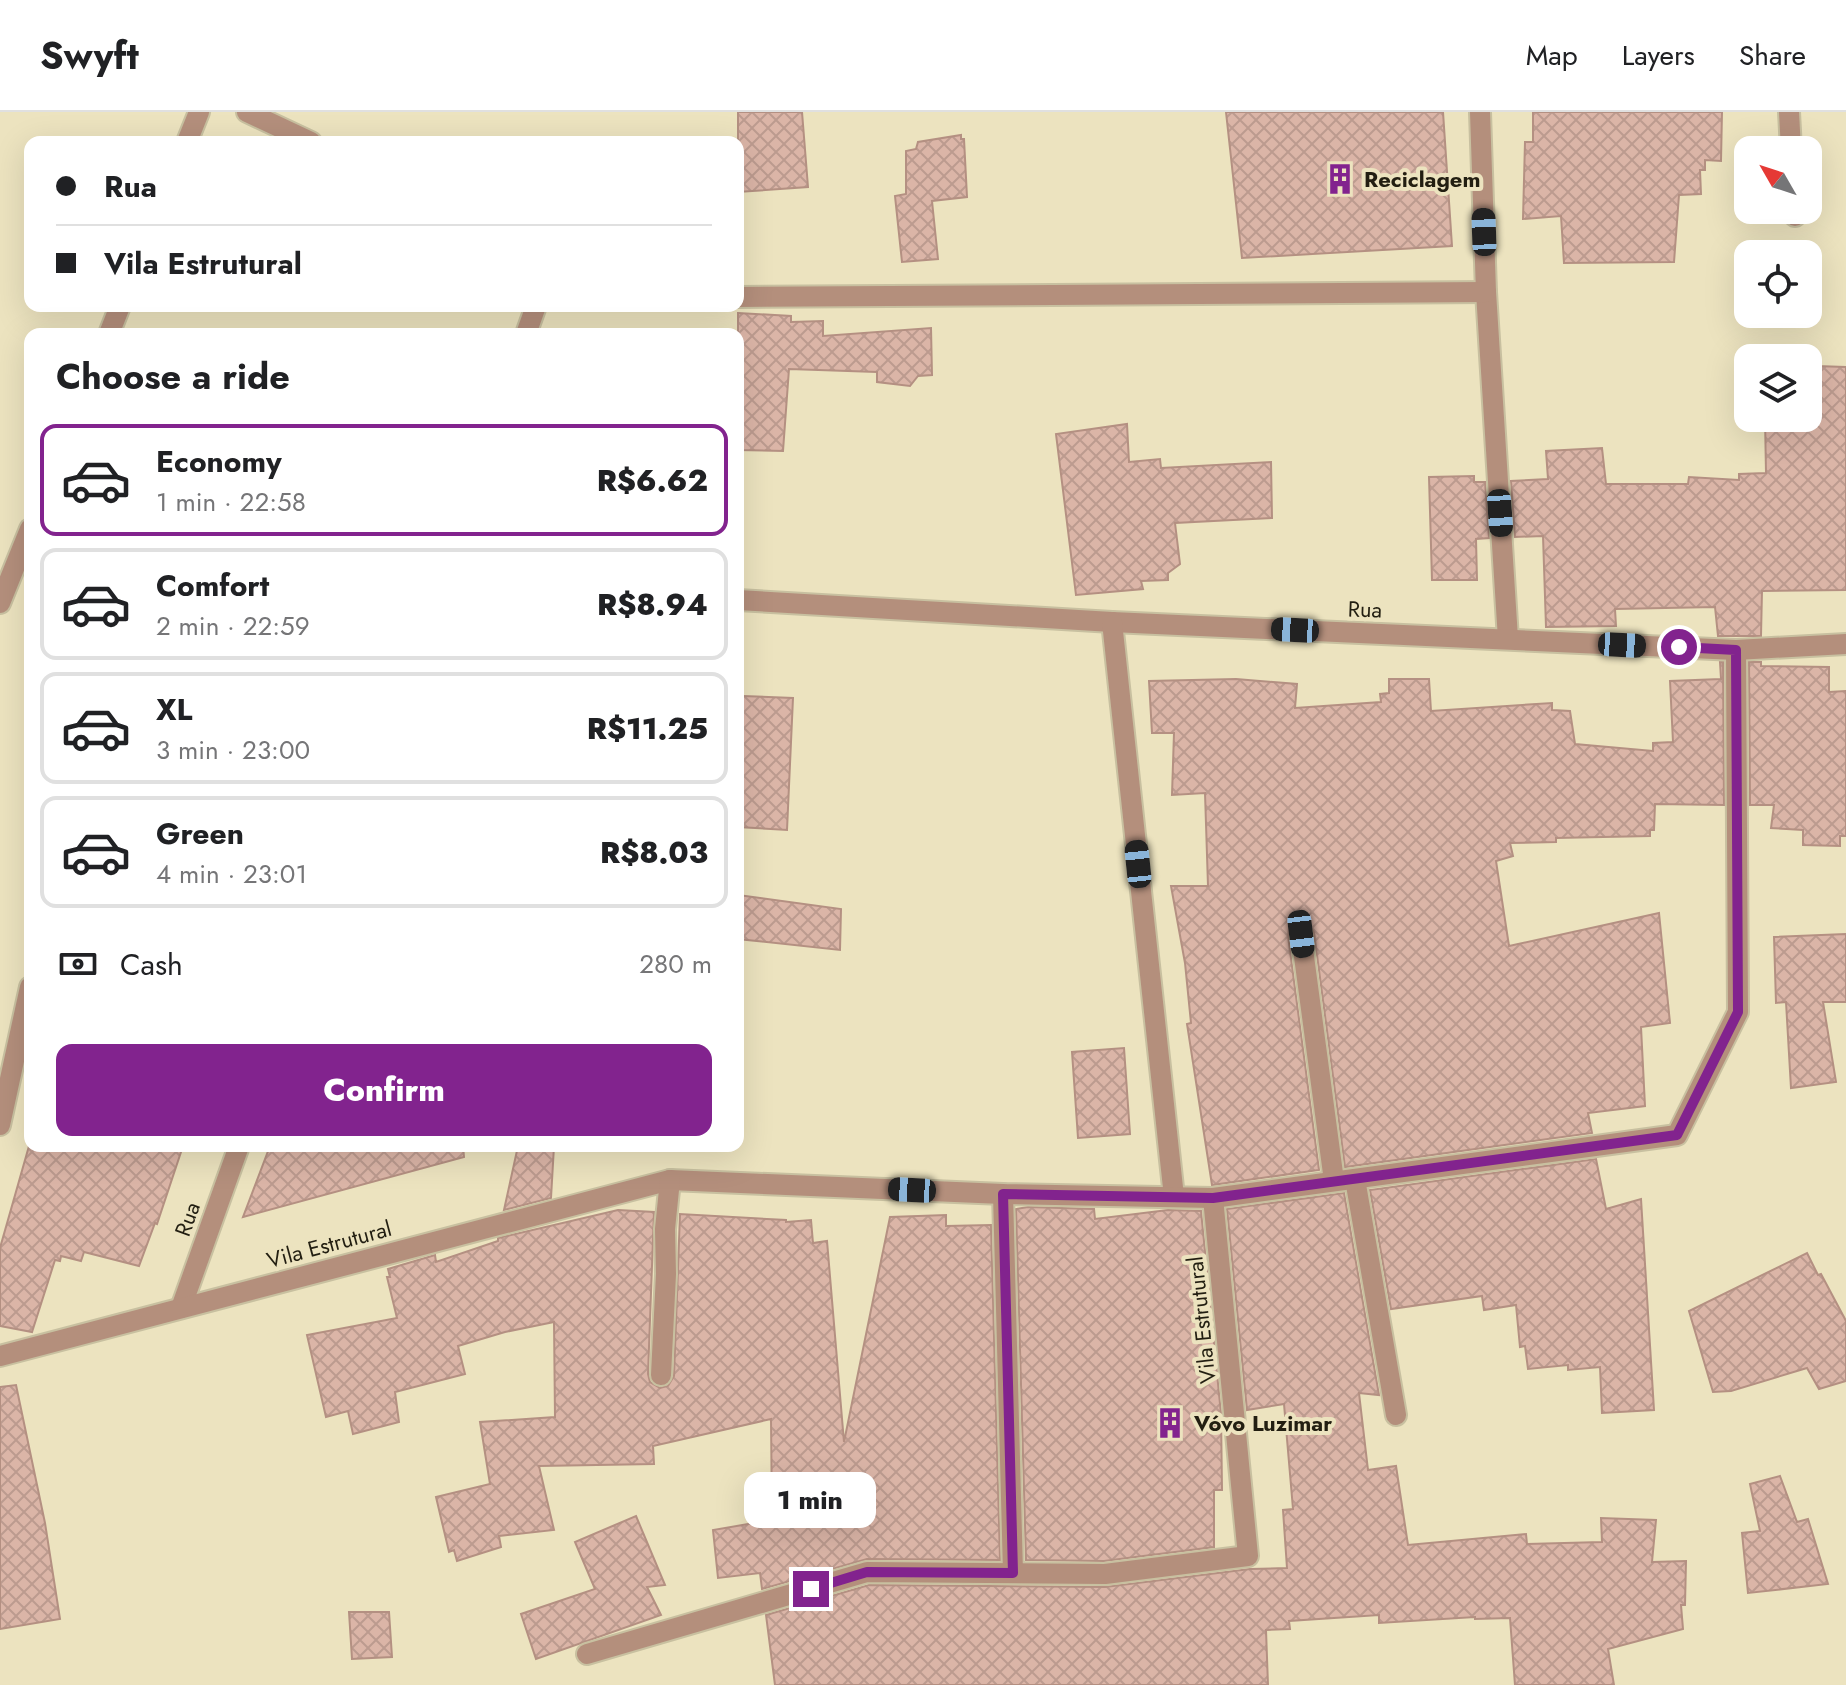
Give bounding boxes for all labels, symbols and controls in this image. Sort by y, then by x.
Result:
text: Swyft [40,28,139,83]
text: Map [1526,35,1578,76]
text: Layers [1622,35,1695,76]
text: Share [1739,35,1806,76]
north arrow [1734,136,1822,224]
map controls [1734,136,1822,432]
building icon: Reciclagem [1323,162,1357,196]
place label: Reciclagem [1364,163,1481,195]
text: Rua [104,165,157,208]
car [1471,208,1497,256]
button: locate [1734,240,1822,328]
text: Vila Estrutural [104,242,302,285]
button: layers [1734,344,1822,432]
text: Choose a ride [56,350,290,402]
text: Economy [156,440,282,483]
icon: car [60,444,132,516]
text: R$6.62 [597,459,708,502]
text: 1 min · 22:58 [156,483,306,521]
car [1486,488,1514,538]
text: Comfort [156,564,269,607]
icon: car [60,568,132,640]
text: R$8.94 [597,583,708,626]
street label: Rua [1347,592,1383,626]
text: 2 min · 22:59 [156,607,310,645]
car [1270,617,1320,643]
route start [1661,629,1697,665]
car [1597,632,1647,658]
text: XL [156,688,192,731]
icon: car [60,692,132,764]
text: R$11.25 [587,707,708,750]
text: 3 min · 23:00 [156,731,310,769]
text: Green [156,812,244,855]
icon: car [60,816,132,888]
text: R$8.03 [600,831,708,874]
car [1124,839,1152,889]
text: 4 min · 23:01 [156,855,307,893]
car [1286,909,1316,959]
icon: cash [56,942,100,986]
text: Cash [120,943,183,986]
text: 280 m [639,945,712,983]
button: Confirm [56,1044,712,1136]
car [887,1177,937,1203]
street label: Rua [166,1197,208,1241]
street label: Vila Estrutural [263,1212,395,1276]
street label: Vila Estrutural [1178,1255,1224,1385]
building icon: Vóvo Luzimar [1153,1406,1187,1440]
place label: Vóvo Luzimar [1193,1407,1332,1439]
callout: 1 min [745,1473,877,1529]
text: 1 min [777,1481,843,1519]
route end [793,1571,829,1607]

